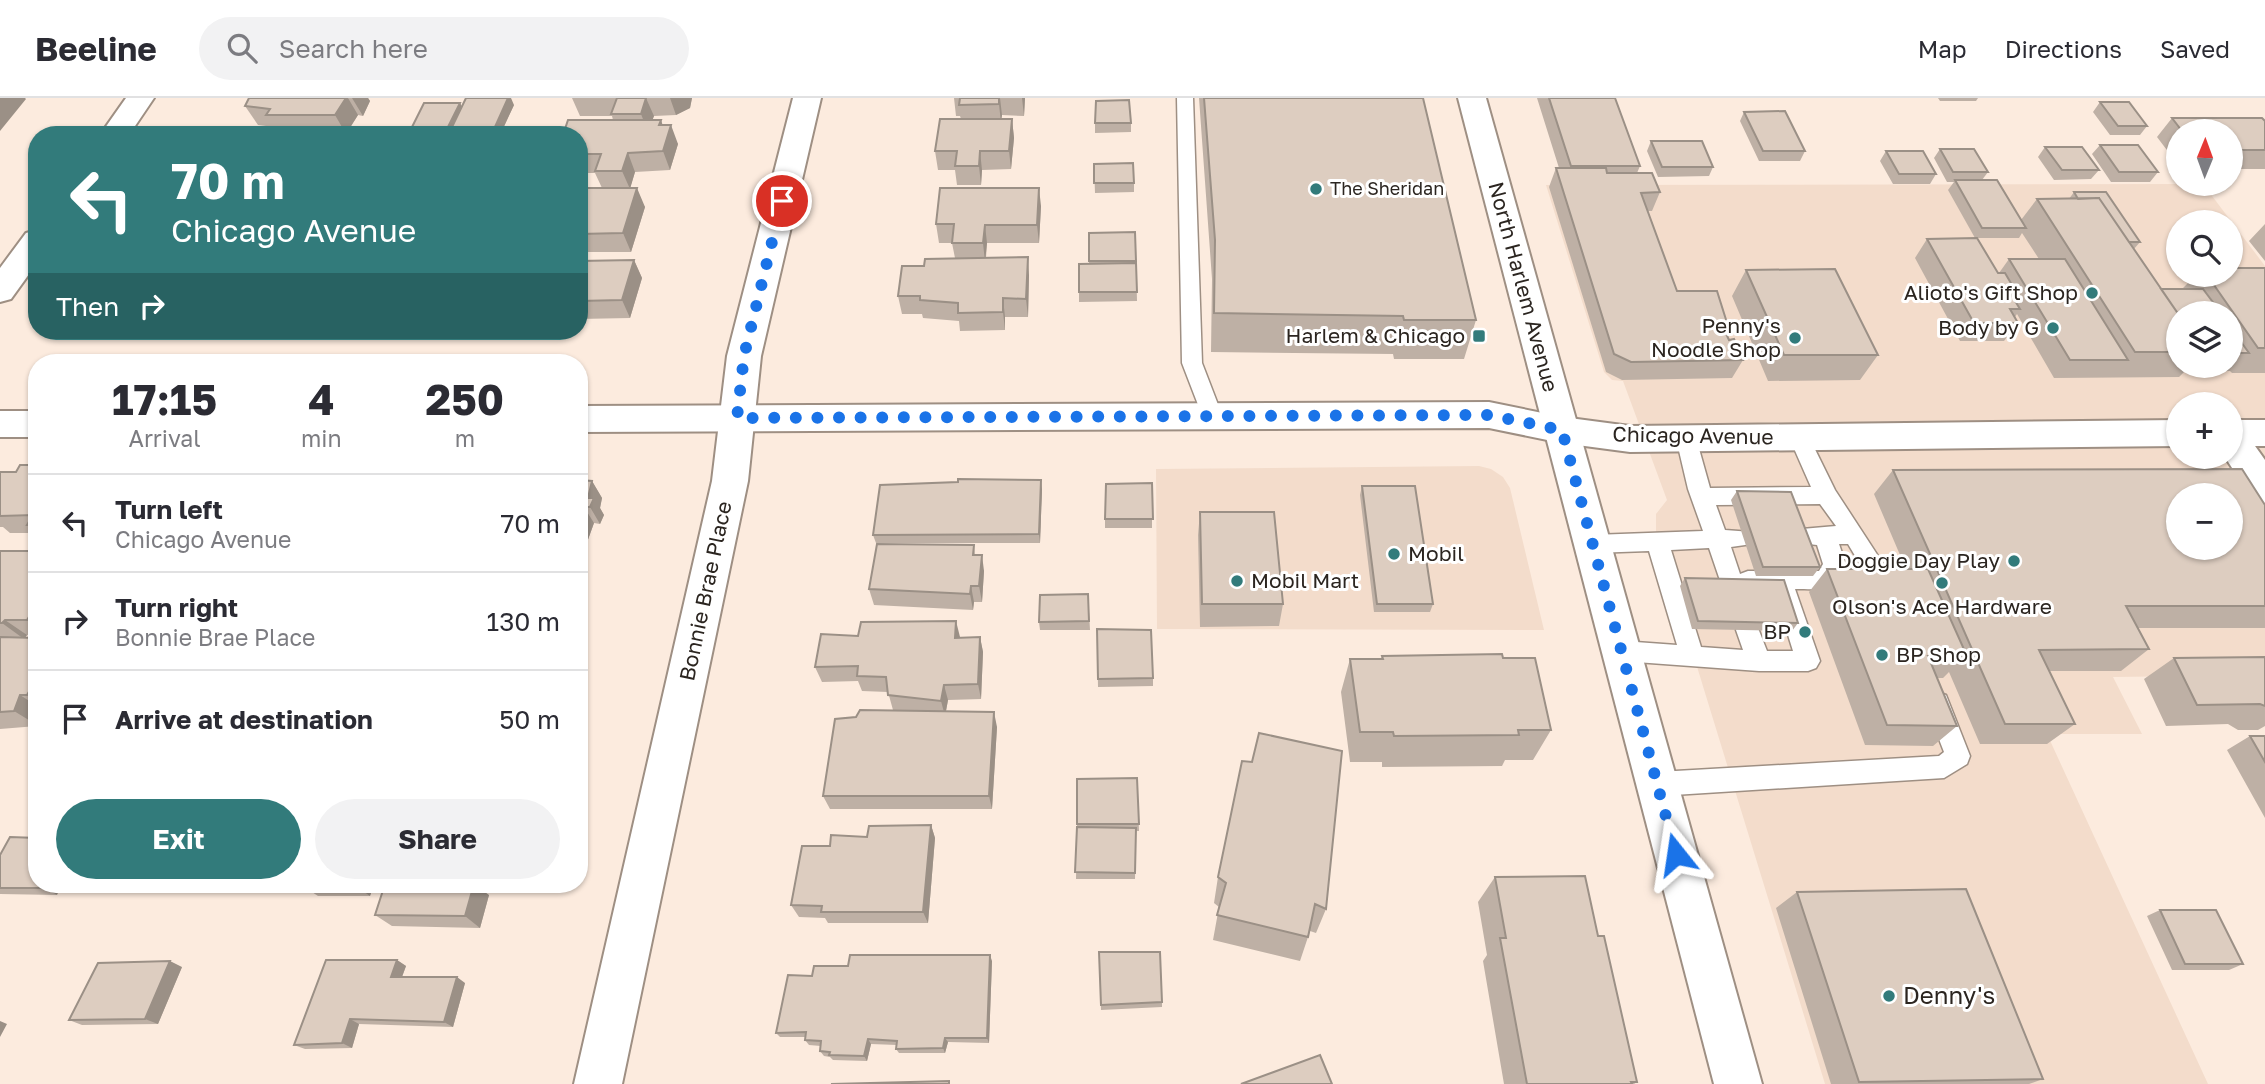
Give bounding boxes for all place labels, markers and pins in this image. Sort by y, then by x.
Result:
pin [752,171,812,231]
place label: The Sheridan [1330,177,1444,199]
marker: The Sheridan [1308,181,1324,197]
place label: Alioto's Gift Shop [1904,279,2078,305]
marker: Alioto's Gift Shop [2084,285,2100,301]
place label: Penny's Noodle Shop [1651,312,1781,362]
place label: Body by G [1938,314,2039,340]
marker: Body by G [2045,320,2061,336]
place label: Harlem & Chicago [1285,322,1465,348]
marker: Harlem & Chicago [1471,328,1487,344]
marker: Penny's Noodle Shop [1787,330,1803,346]
place label: Mobil [1408,540,1464,566]
marker: Mobil [1386,546,1402,562]
place label: Doggie Day Play [1837,547,2000,573]
marker: Doggie Day Play [2006,553,2022,569]
place label: Mobil Mart [1251,567,1359,593]
marker: Mobil Mart [1229,573,1245,589]
marker: Olson's Ace Hardware [1934,575,1950,591]
place label: Olson's Ace Hardware [1832,593,2052,619]
place label: BP [1763,618,1791,644]
marker: BP [1797,624,1813,640]
place label: BP Shop [1896,641,1981,667]
marker: BP Shop [1874,647,1890,663]
place label: Denny's [1903,980,1995,1009]
marker: Denny's [1881,988,1897,1004]

